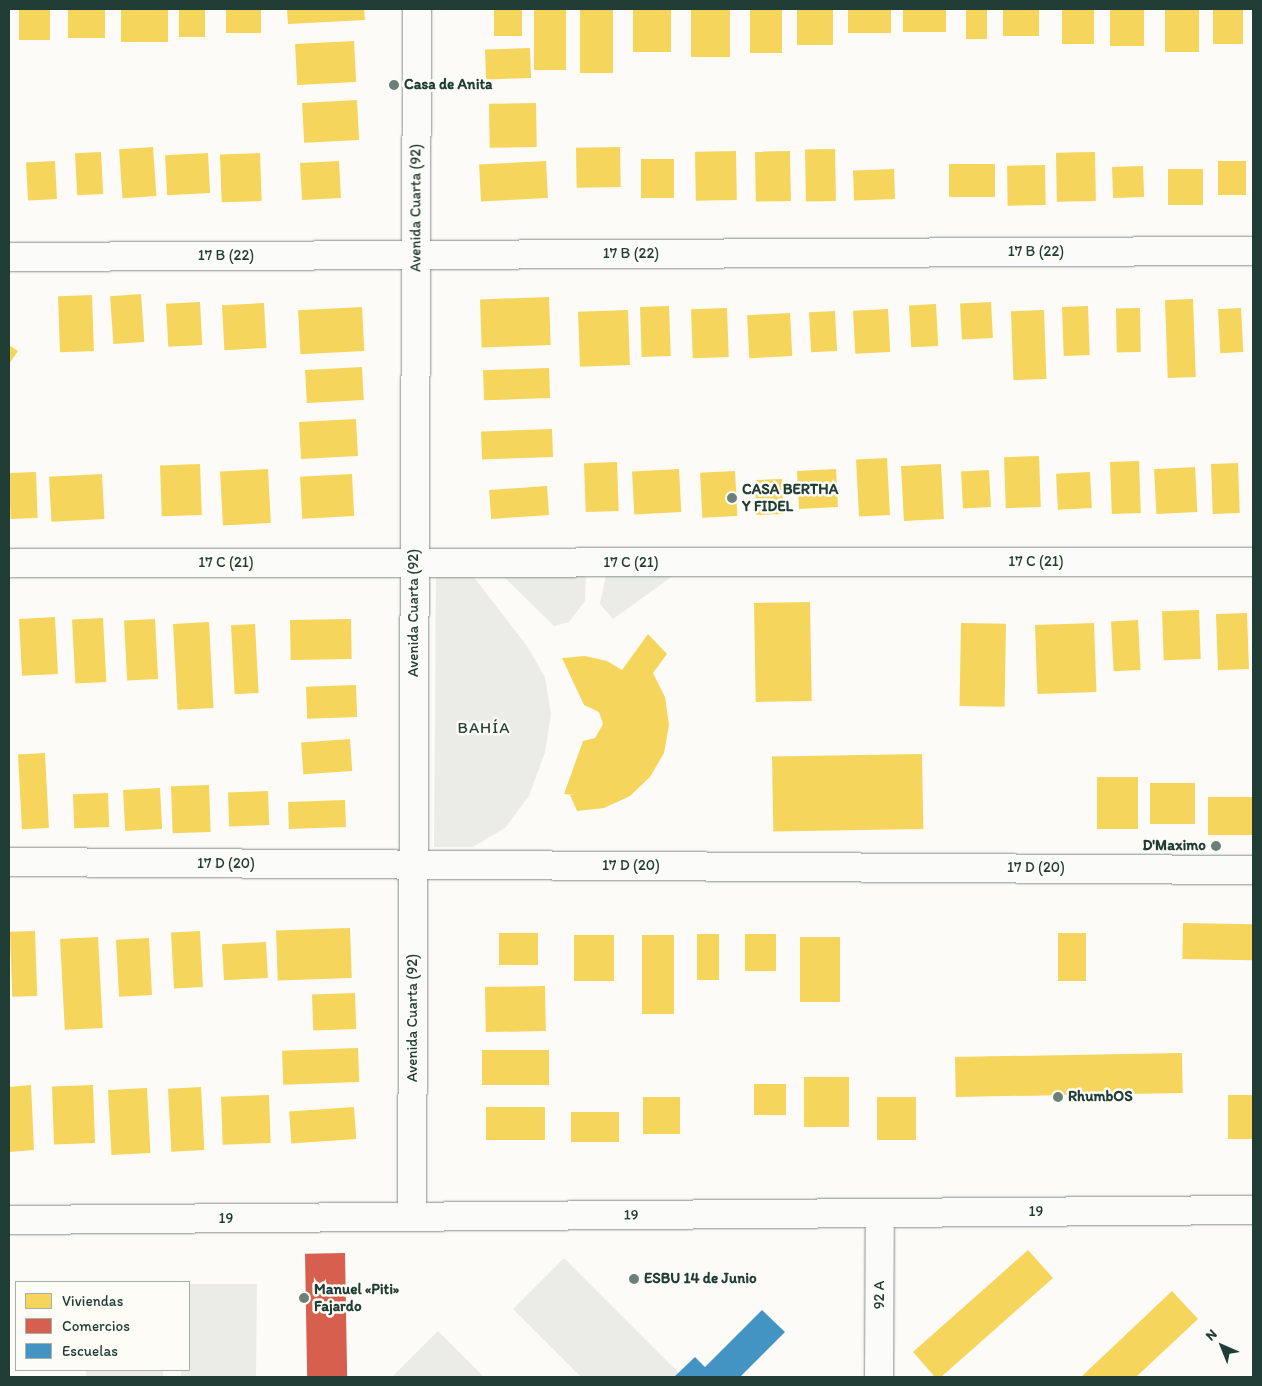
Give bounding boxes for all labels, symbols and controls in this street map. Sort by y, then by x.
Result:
place label: Casa de Anita [404,76,493,94]
marker: Casa de Anita [388,79,400,91]
street label: Avenida Cuarta (92) [407,144,425,272]
street label: 17 B (22) [1008,243,1064,261]
street label: 17 B (22) [603,245,659,263]
street label: 17 B (22) [198,247,254,265]
place label: CASA BERTHA Y FIDEL [742,480,838,515]
marker: CASA BERTHA Y FIDEL [726,492,738,504]
street label: Avenida Cuarta (92) [405,549,423,677]
street label: 17 C (21) [1008,553,1064,571]
street label: 17 C (21) [198,554,254,572]
street label: 17 C (21) [603,554,659,572]
district label: BAHÍA [457,718,511,738]
place label: D'Maximo [1142,837,1206,855]
marker: D'Maximo [1210,840,1222,852]
street label: 17 D (20) [197,855,255,873]
street label: 17 D (20) [602,857,660,875]
street label: 17 D (20) [1007,859,1065,877]
street label: Avenida Cuarta (92) [404,954,422,1082]
place label: RhumbOS [1068,1088,1133,1106]
marker: RhumbOS [1052,1091,1064,1103]
street label: 19 [1029,1203,1043,1221]
street label: 19 [623,1206,639,1224]
street label: 19 [219,1210,233,1228]
place label: ESBU 14 de Junio [644,1270,757,1288]
marker: ESBU 14 de Junio [628,1273,640,1285]
place label: Manuel «Piti» Fajardo [314,1280,399,1315]
legend [15,1281,190,1371]
street label: 92 A [871,1281,889,1309]
text: Viviendas [62,1292,123,1310]
marker: Manuel «Piti» Fajardo [298,1292,310,1304]
text: Comercios [62,1317,130,1335]
north arrow [1197,1321,1247,1371]
text: N [1202,1325,1221,1344]
text: Escuelas [62,1342,118,1360]

